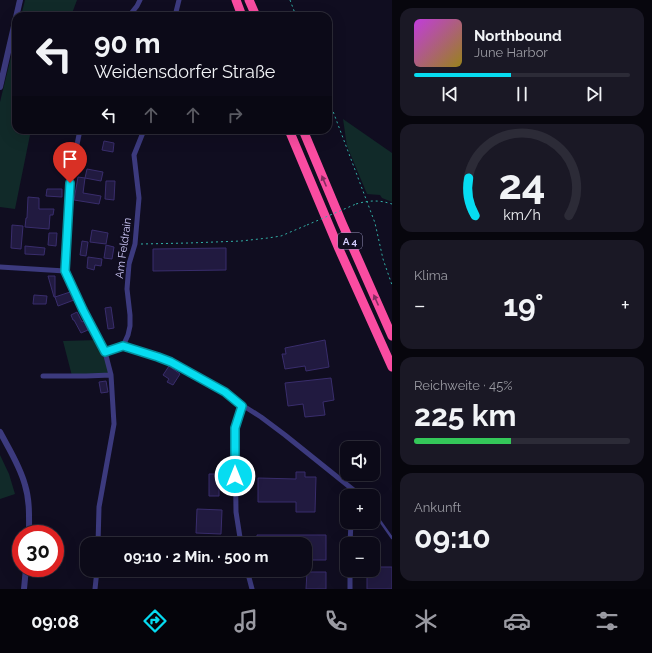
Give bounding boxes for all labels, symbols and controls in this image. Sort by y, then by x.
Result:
text: 90 m [94,27,160,60]
text: Northbound [474,27,562,45]
icon: left [28,28,80,80]
text: June Harbor [474,45,548,60]
text: Weidensdorfer Straße [94,61,275,82]
icon: previous [439,83,461,105]
icon: pause [511,83,533,105]
icon: next [583,83,605,105]
icon: left [98,104,120,126]
icon: ahead [140,104,162,126]
icon: ahead [182,104,204,126]
icon: right [224,104,246,126]
pin [53,142,87,183]
icon: arrive [59,148,81,170]
text: 24 [498,160,546,209]
one-way arrow [321,175,328,187]
text: km/h [503,207,541,223]
street label: Am Feldrain [113,217,134,279]
road number: A 4 [338,233,362,249]
text: Klima [414,268,448,283]
text: 19° [503,288,543,323]
text: − [414,292,426,318]
text: + [621,292,630,318]
one-way arrow [373,295,379,306]
text: Reichweite · 45% [414,378,513,393]
text: 225 km [414,398,516,433]
map controls [340,441,380,577]
button: sound [340,441,380,481]
position arrow [214,455,256,497]
button: + [340,489,380,529]
text: Ankunft [414,500,461,515]
text: 09:10 [414,520,491,555]
speed limit sign: 30 [12,525,64,577]
button: − [340,537,380,577]
text: 09:10 · 2 Min. · 500 m [123,548,269,566]
icon: directions [141,607,169,635]
icon: music [232,607,260,635]
icon: phone [322,607,350,635]
icon: climate [412,607,440,635]
icon: car [503,607,531,635]
icon: filters [593,607,621,635]
text: 09:08 [31,611,79,632]

